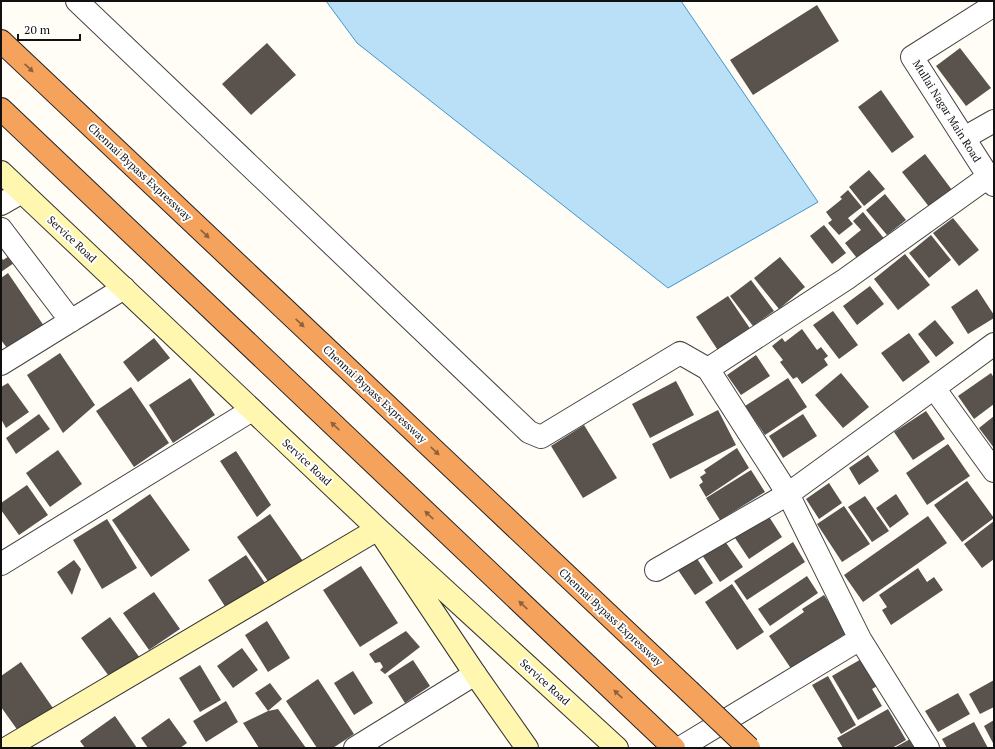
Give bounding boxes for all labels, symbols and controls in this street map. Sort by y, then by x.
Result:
scale bar [18,16,80,42]
text: 20 m [24,22,51,37]
street label: Mullai Nagar Main Road [910,57,984,165]
one-way arrow [24,63,34,73]
street label: Chennai Bypass Expressway [85,120,195,224]
street label: Service Road [44,213,100,265]
one-way arrow [200,229,210,239]
one-way arrow [295,318,305,328]
street label: Chennai Bypass Expressway [320,342,430,446]
one-way arrow [330,421,340,431]
street label: Service Road [279,436,335,488]
one-way arrow [430,446,440,456]
one-way arrow [424,510,434,520]
street label: Chennai Bypass Expressway [556,565,666,669]
one-way arrow [518,600,528,609]
street label: Service Road [517,656,573,708]
one-way arrow [613,689,623,699]

